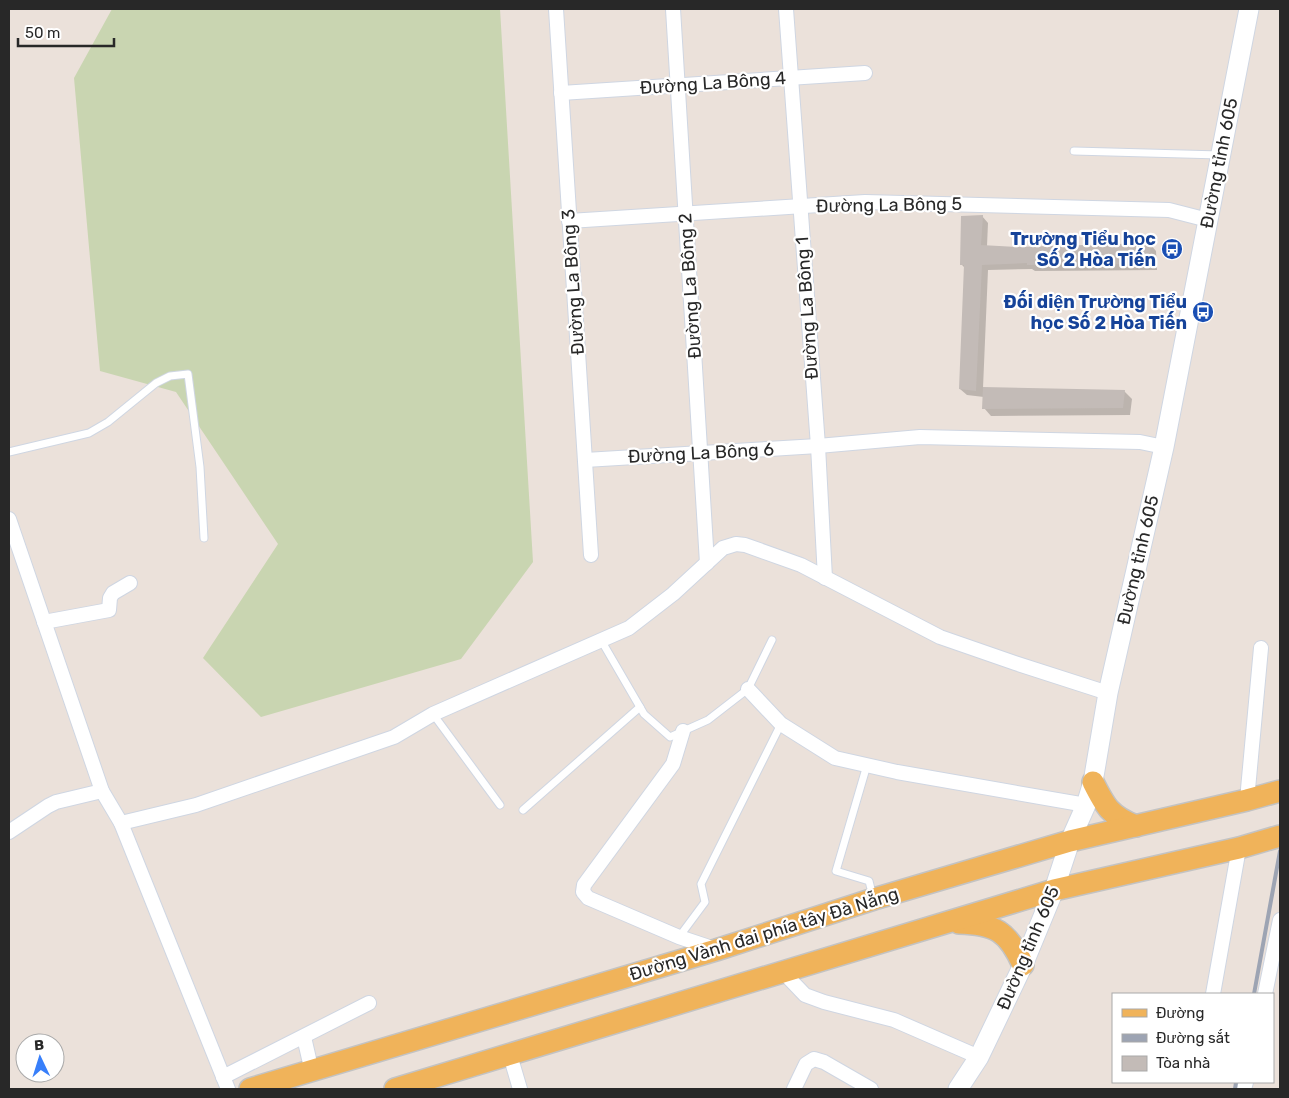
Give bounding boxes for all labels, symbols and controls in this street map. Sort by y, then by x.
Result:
scale bar [18,15,114,47]
text: 50 m [25,24,60,42]
street label: Đường La Bông 4 [639,67,787,99]
street label: Đường tỉnh 605 [1196,96,1242,230]
street label: Đường La Bông 5 [816,193,962,217]
street label: Đường La Bông 3 [557,208,589,356]
street label: Đường La Bông 2 [674,212,706,360]
place label: Trường Tiểu học Số 2 Hòa Tiến [1010,228,1156,271]
street label: Đường La Bông 1 [791,236,823,380]
bus stop icon: Trường Tiểu học Số 2 Hòa Tiến [1160,237,1184,261]
place label: Đối diện Trường Tiểu học Số 2 Hòa Tiến [1004,290,1187,334]
bus stop icon: Đối diện Trường Tiểu học Số 2 Hòa Tiến [1191,300,1215,324]
street label: Đường La Bông 6 [627,438,775,468]
street label: Đường tỉnh 605 [1112,493,1164,627]
street label: Đường Vành đai phía tây Đà Nẵng [627,882,901,985]
street label: Đường tỉnh 605 [992,883,1064,1013]
legend [1112,993,1274,1083]
text: Đường [1156,1004,1204,1022]
text: Đường sắt [1156,1029,1230,1047]
north arrow [15,1033,65,1083]
text: B [34,1037,45,1054]
text: Tòa nhà [1156,1054,1210,1072]

